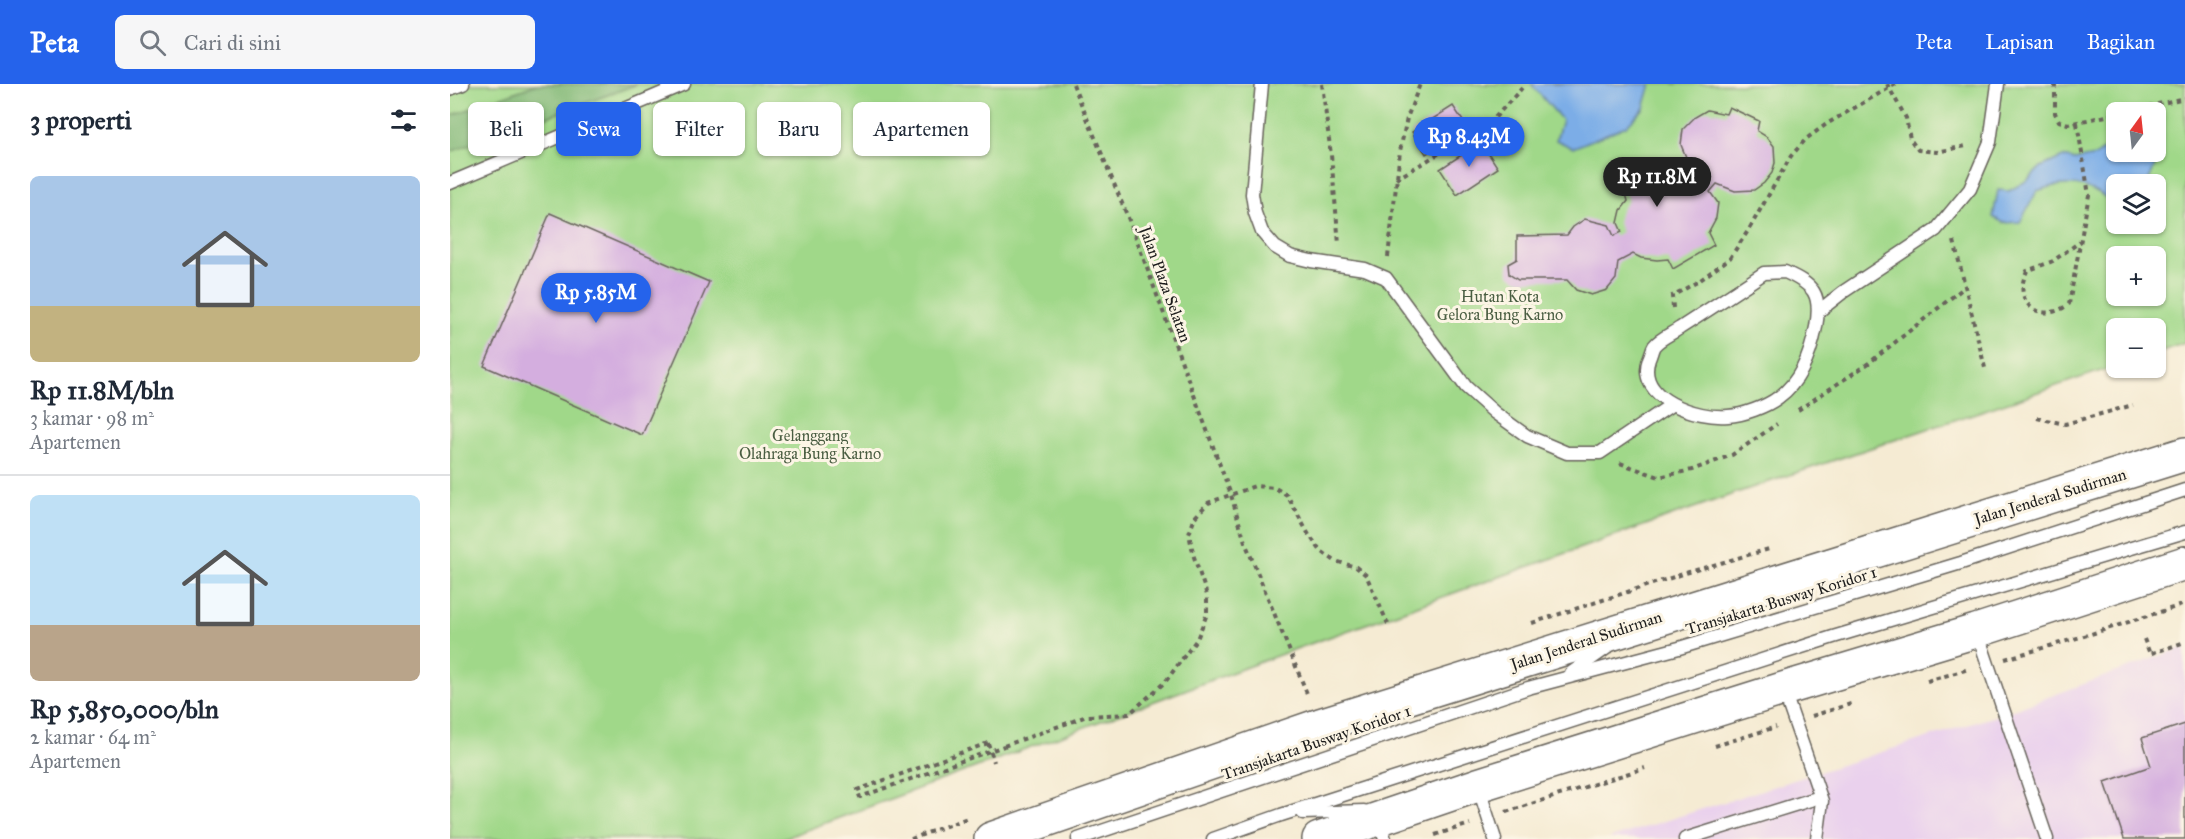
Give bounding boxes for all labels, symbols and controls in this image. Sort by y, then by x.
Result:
search box [115,15,535,69]
text: Peta [30,25,79,60]
icon: search [136,26,169,59]
text: Cari di sini [184,29,281,56]
text: Peta [1916,29,1952,55]
text: Lapisan [1985,29,2054,55]
text: Bagikan [2087,29,2155,55]
chip: Beli [468,102,544,156]
chip: Sewa [556,102,641,156]
chip: Filter [653,102,745,156]
chip: Baru [757,102,841,156]
chip: Apartemen [853,102,990,156]
north arrow [2106,102,2166,162]
map controls [2106,102,2166,378]
text: 3 properti [30,104,132,136]
icon: filters [387,104,420,137]
pin: Rp 8.43M [1407,117,1531,168]
text: Rp 8.43M [1427,124,1511,148]
pin: Rp 11.8M [1595,157,1719,208]
text: Rp 11.8M [1617,164,1697,188]
button: layers [2106,174,2166,234]
icon: home [171,215,279,323]
street label: Jalan Plaza Selatan [1134,222,1195,345]
button: + [2106,246,2166,306]
pin: Rp 5.85M [534,273,658,324]
text: Rp 5.85M [555,280,637,304]
park label: Hutan Kota Gelora Bung Karno [1437,287,1563,325]
button: − [2106,318,2166,378]
text: Rp 11.8M/bln [30,374,174,406]
text: 3 kamar · 98 m² [30,406,154,430]
park label: Gelanggang Olahraga Bung Karno [739,426,881,464]
text: Apartemen [30,430,121,454]
street label: Jalan Jenderal Sudirman [1970,464,2129,530]
icon: home [171,534,279,642]
street label: Transjakarta Busway Koridor 1 [1683,562,1879,639]
street label: Jalan Jenderal Sudirman [1506,607,1665,675]
text: Rp 5,850,000/bln [30,693,219,725]
street label: Transjakarta Busway Koridor 1 [1219,701,1413,784]
text: 2 kamar · 64 m² [30,725,156,749]
text: Apartemen [30,749,121,773]

